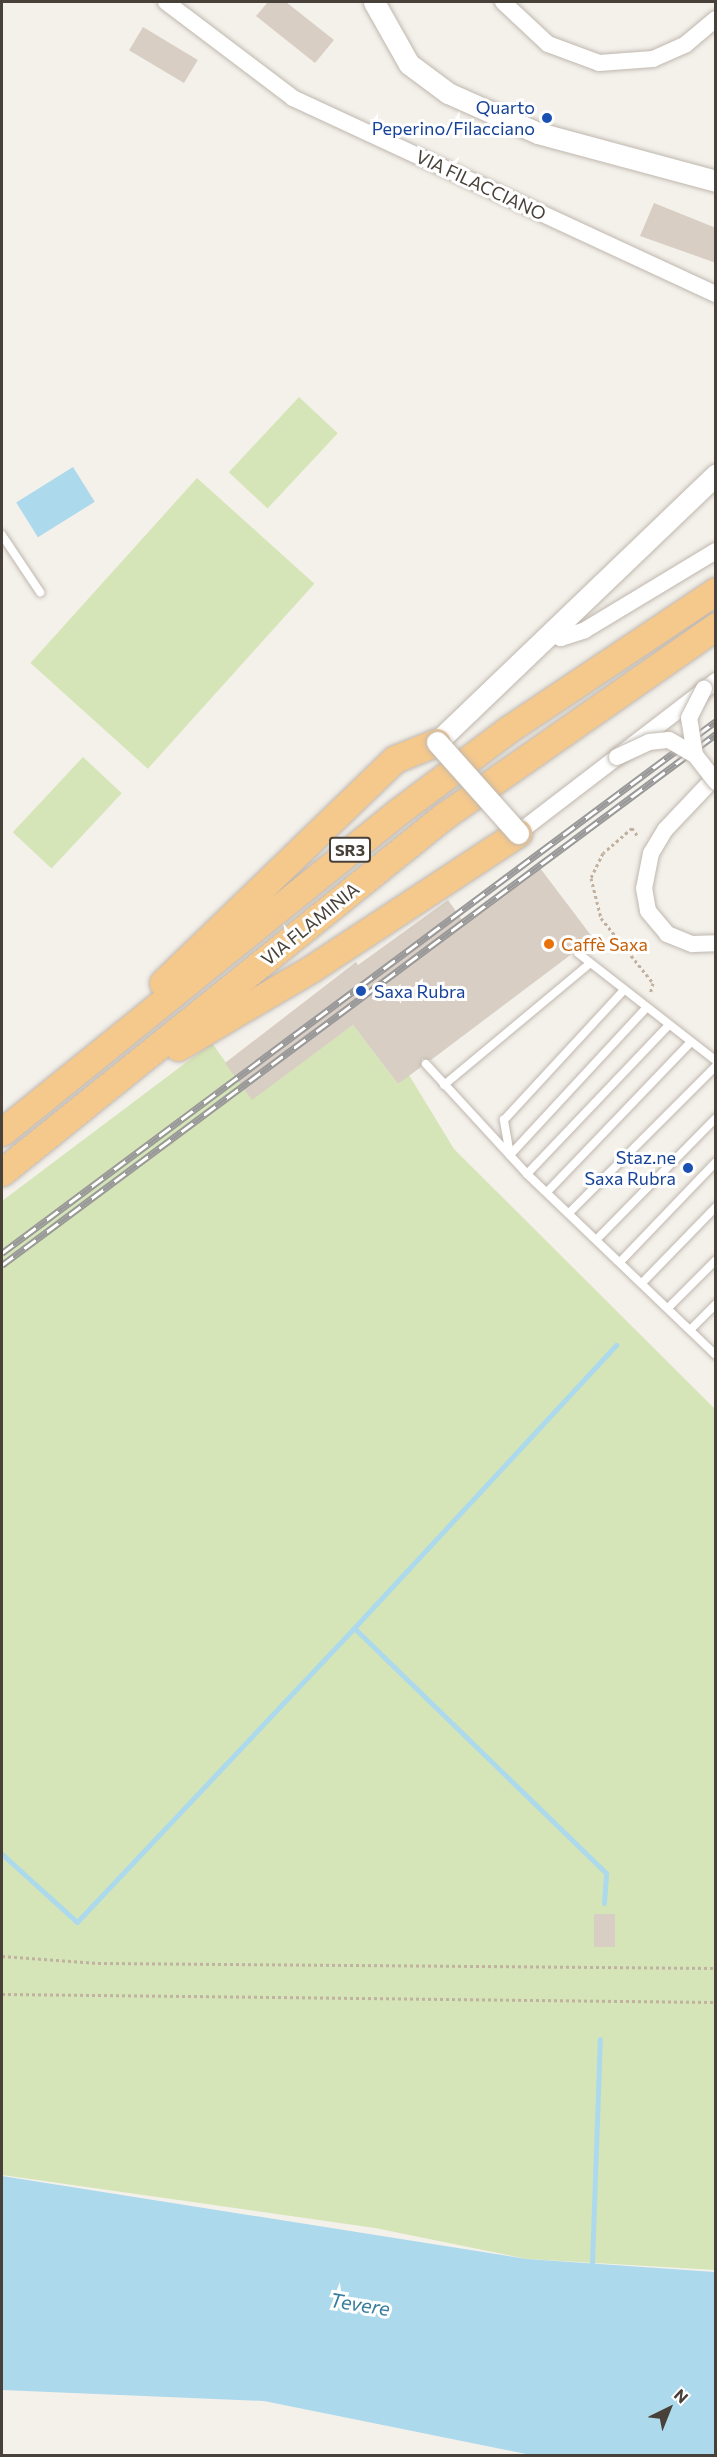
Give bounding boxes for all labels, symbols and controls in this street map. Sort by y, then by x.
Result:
place label: Quarto Peperino/Filacciano [372,97,535,140]
marker: Quarto Peperino/Filacciano [540,111,554,125]
street label: VIA FILACCIANO [412,145,550,225]
road number: SR3 [329,837,371,863]
street label: VIA FLAMINIA [257,878,363,970]
place label: Caffè Saxa [561,933,648,955]
marker: Caffè Saxa [542,937,556,951]
place label: Saxa Rubra [374,980,465,1002]
marker: Saxa Rubra [352,982,370,1000]
place label: Staz.ne Saxa Rubra [585,1147,676,1190]
marker: Staz.ne Saxa Rubra [681,1161,695,1175]
water label: Tevere [328,2287,392,2321]
north arrow [639,2379,699,2439]
text: N [671,2384,692,2407]

